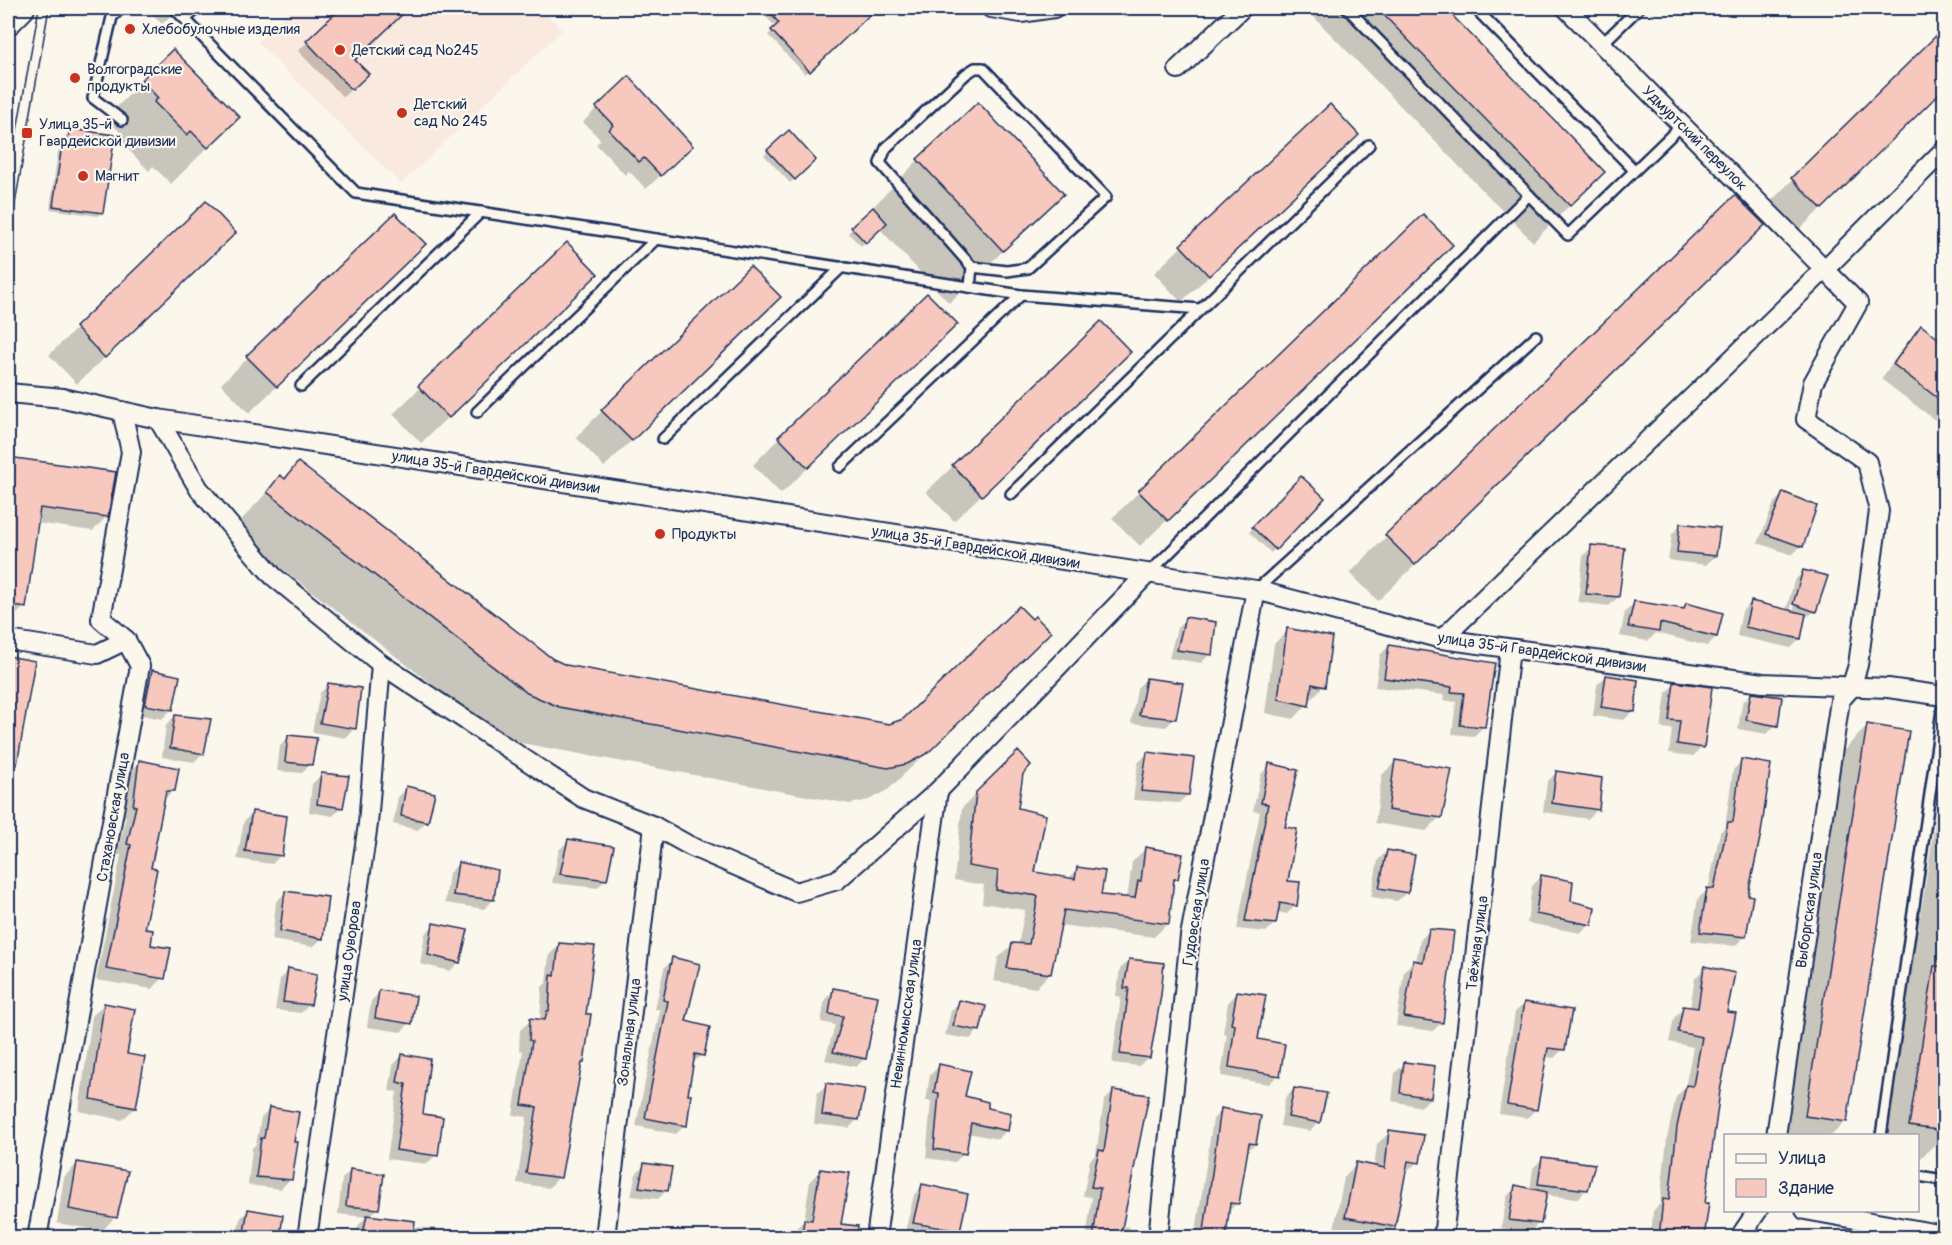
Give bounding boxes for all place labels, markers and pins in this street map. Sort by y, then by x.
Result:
place label: Хлебобулочные изделия [142,20,300,39]
marker: Хлебобулочные изделия [123,22,137,36]
place label: Детский сад №245 [351,41,479,60]
marker: Детский сад №245 [333,43,347,57]
place label: Волгоградские продукты [87,60,183,96]
marker: Волгоградские продукты [68,71,82,85]
place label: Детский сад № 245 [413,95,488,131]
marker: Детский сад № 245 [395,106,409,120]
place label: Улица 35-й Гвардейской дивизии [39,115,176,151]
marker: Улица 35-й Гвардейской дивизии [20,126,34,140]
place label: Магнит [95,167,140,186]
marker: Магнит [76,169,90,183]
place label: Продукты [672,525,736,544]
marker: Продукты [653,527,667,541]

